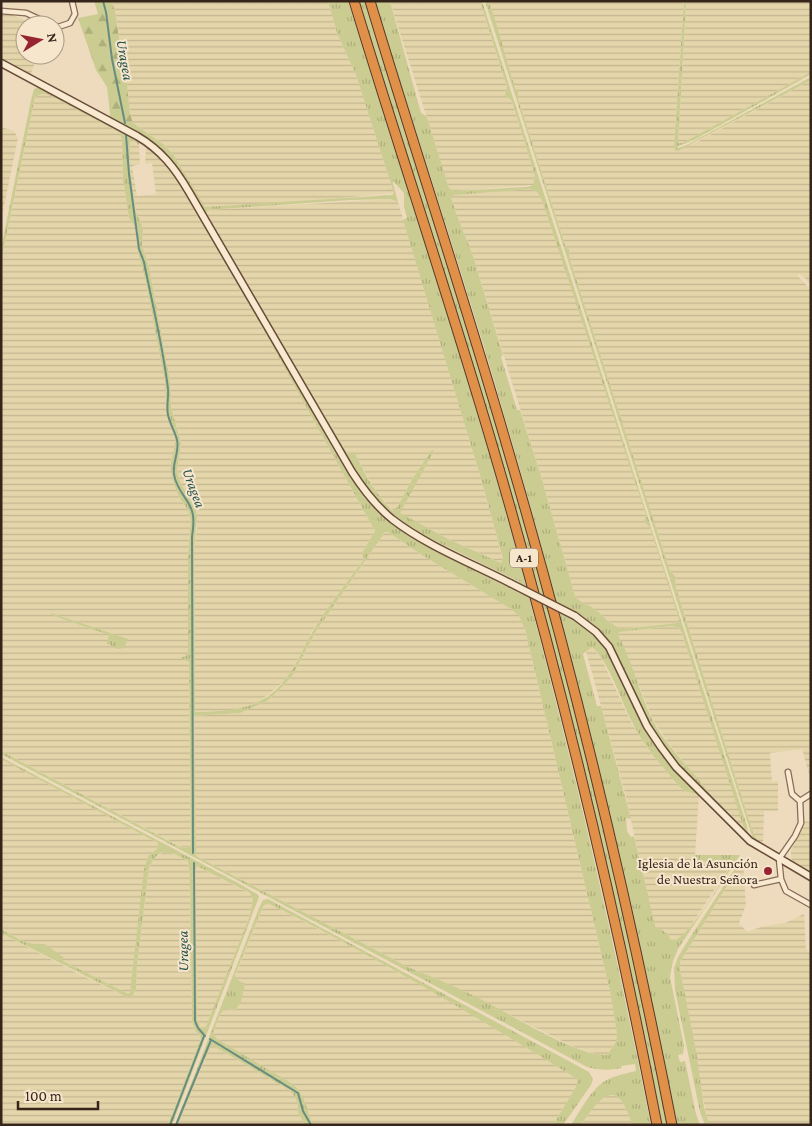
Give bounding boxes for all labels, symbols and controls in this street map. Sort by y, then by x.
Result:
north arrow [15,15,65,65]
text: N [44,32,62,44]
water label: Uragea [113,38,136,82]
water label: Uragea [179,466,209,510]
road number: A-1 [510,548,538,568]
place label: Iglesia de la Asunción de Nuestra Señora [638,855,759,887]
marker: Iglesia de la Asunción de Nuestra Señora [762,865,774,877]
water label: Uragea [175,930,192,972]
scale bar [18,1078,98,1110]
text: 100 m [25,1088,62,1104]

